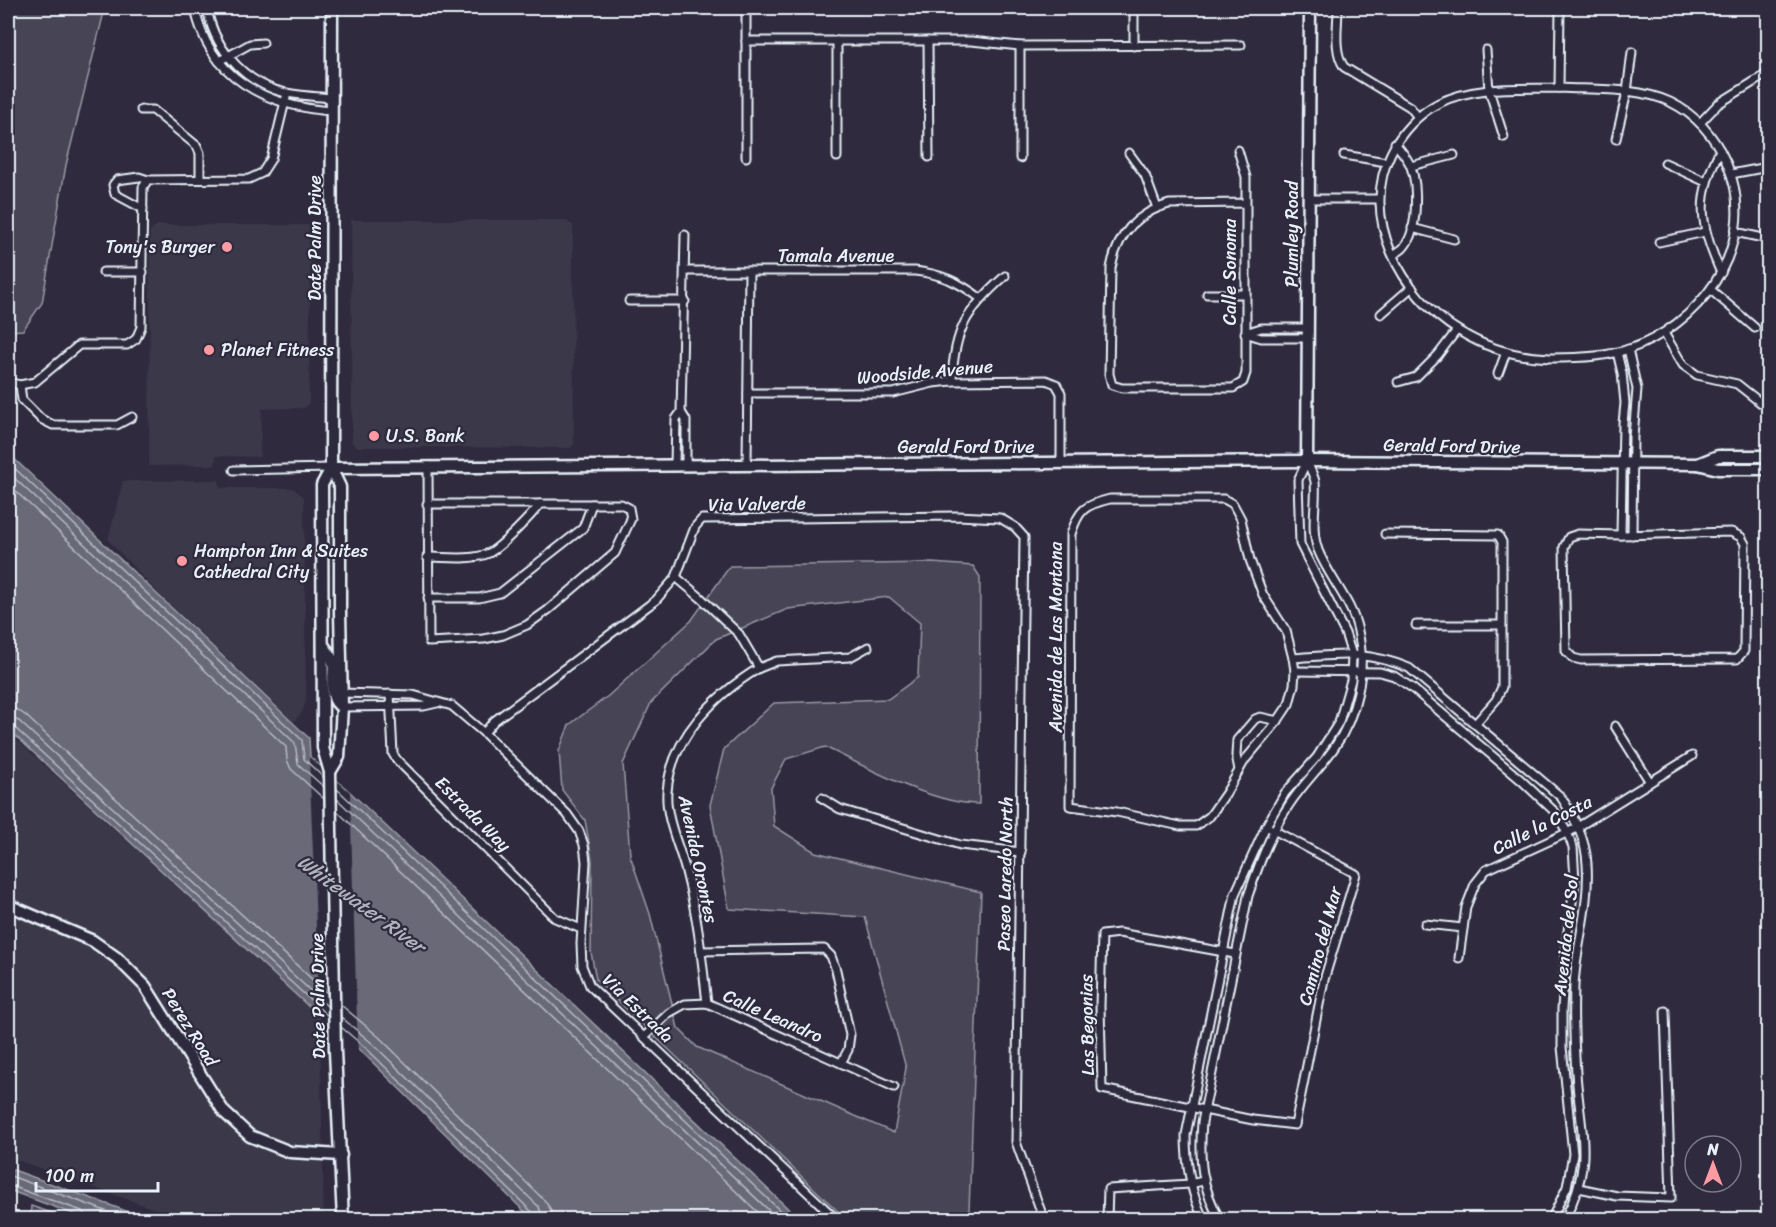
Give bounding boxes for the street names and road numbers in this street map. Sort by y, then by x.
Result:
street label: Date Palm Drive [299,175,331,301]
street label: Plumley Road [1276,179,1308,287]
street label: Calle Sonoma [1214,218,1246,325]
street label: Tamala Avenue [778,240,895,272]
street label: Woodside Avenue [856,350,994,394]
street label: Gerald Ford Drive [1383,429,1521,463]
street label: Gerald Ford Drive [897,431,1035,463]
street label: Via Valverde [708,487,806,521]
street label: Avenida de Las Montana [1040,541,1072,733]
street label: Estrada Way [427,768,519,860]
street label: Calle la Costa [1486,786,1599,864]
street label: Avenida Orontes [669,791,727,927]
street label: Paseo Laredo North [988,797,1022,951]
street label: Avenida del Sol [1544,872,1588,998]
street label: Camino del Mar [1289,881,1352,1009]
street label: Date Palm Drive [301,933,335,1059]
street label: Via Estrada [594,965,682,1051]
street label: Las Begonias [1070,973,1104,1076]
street label: Calle Leandro [718,980,828,1052]
street label: Perez Road [153,981,228,1074]

